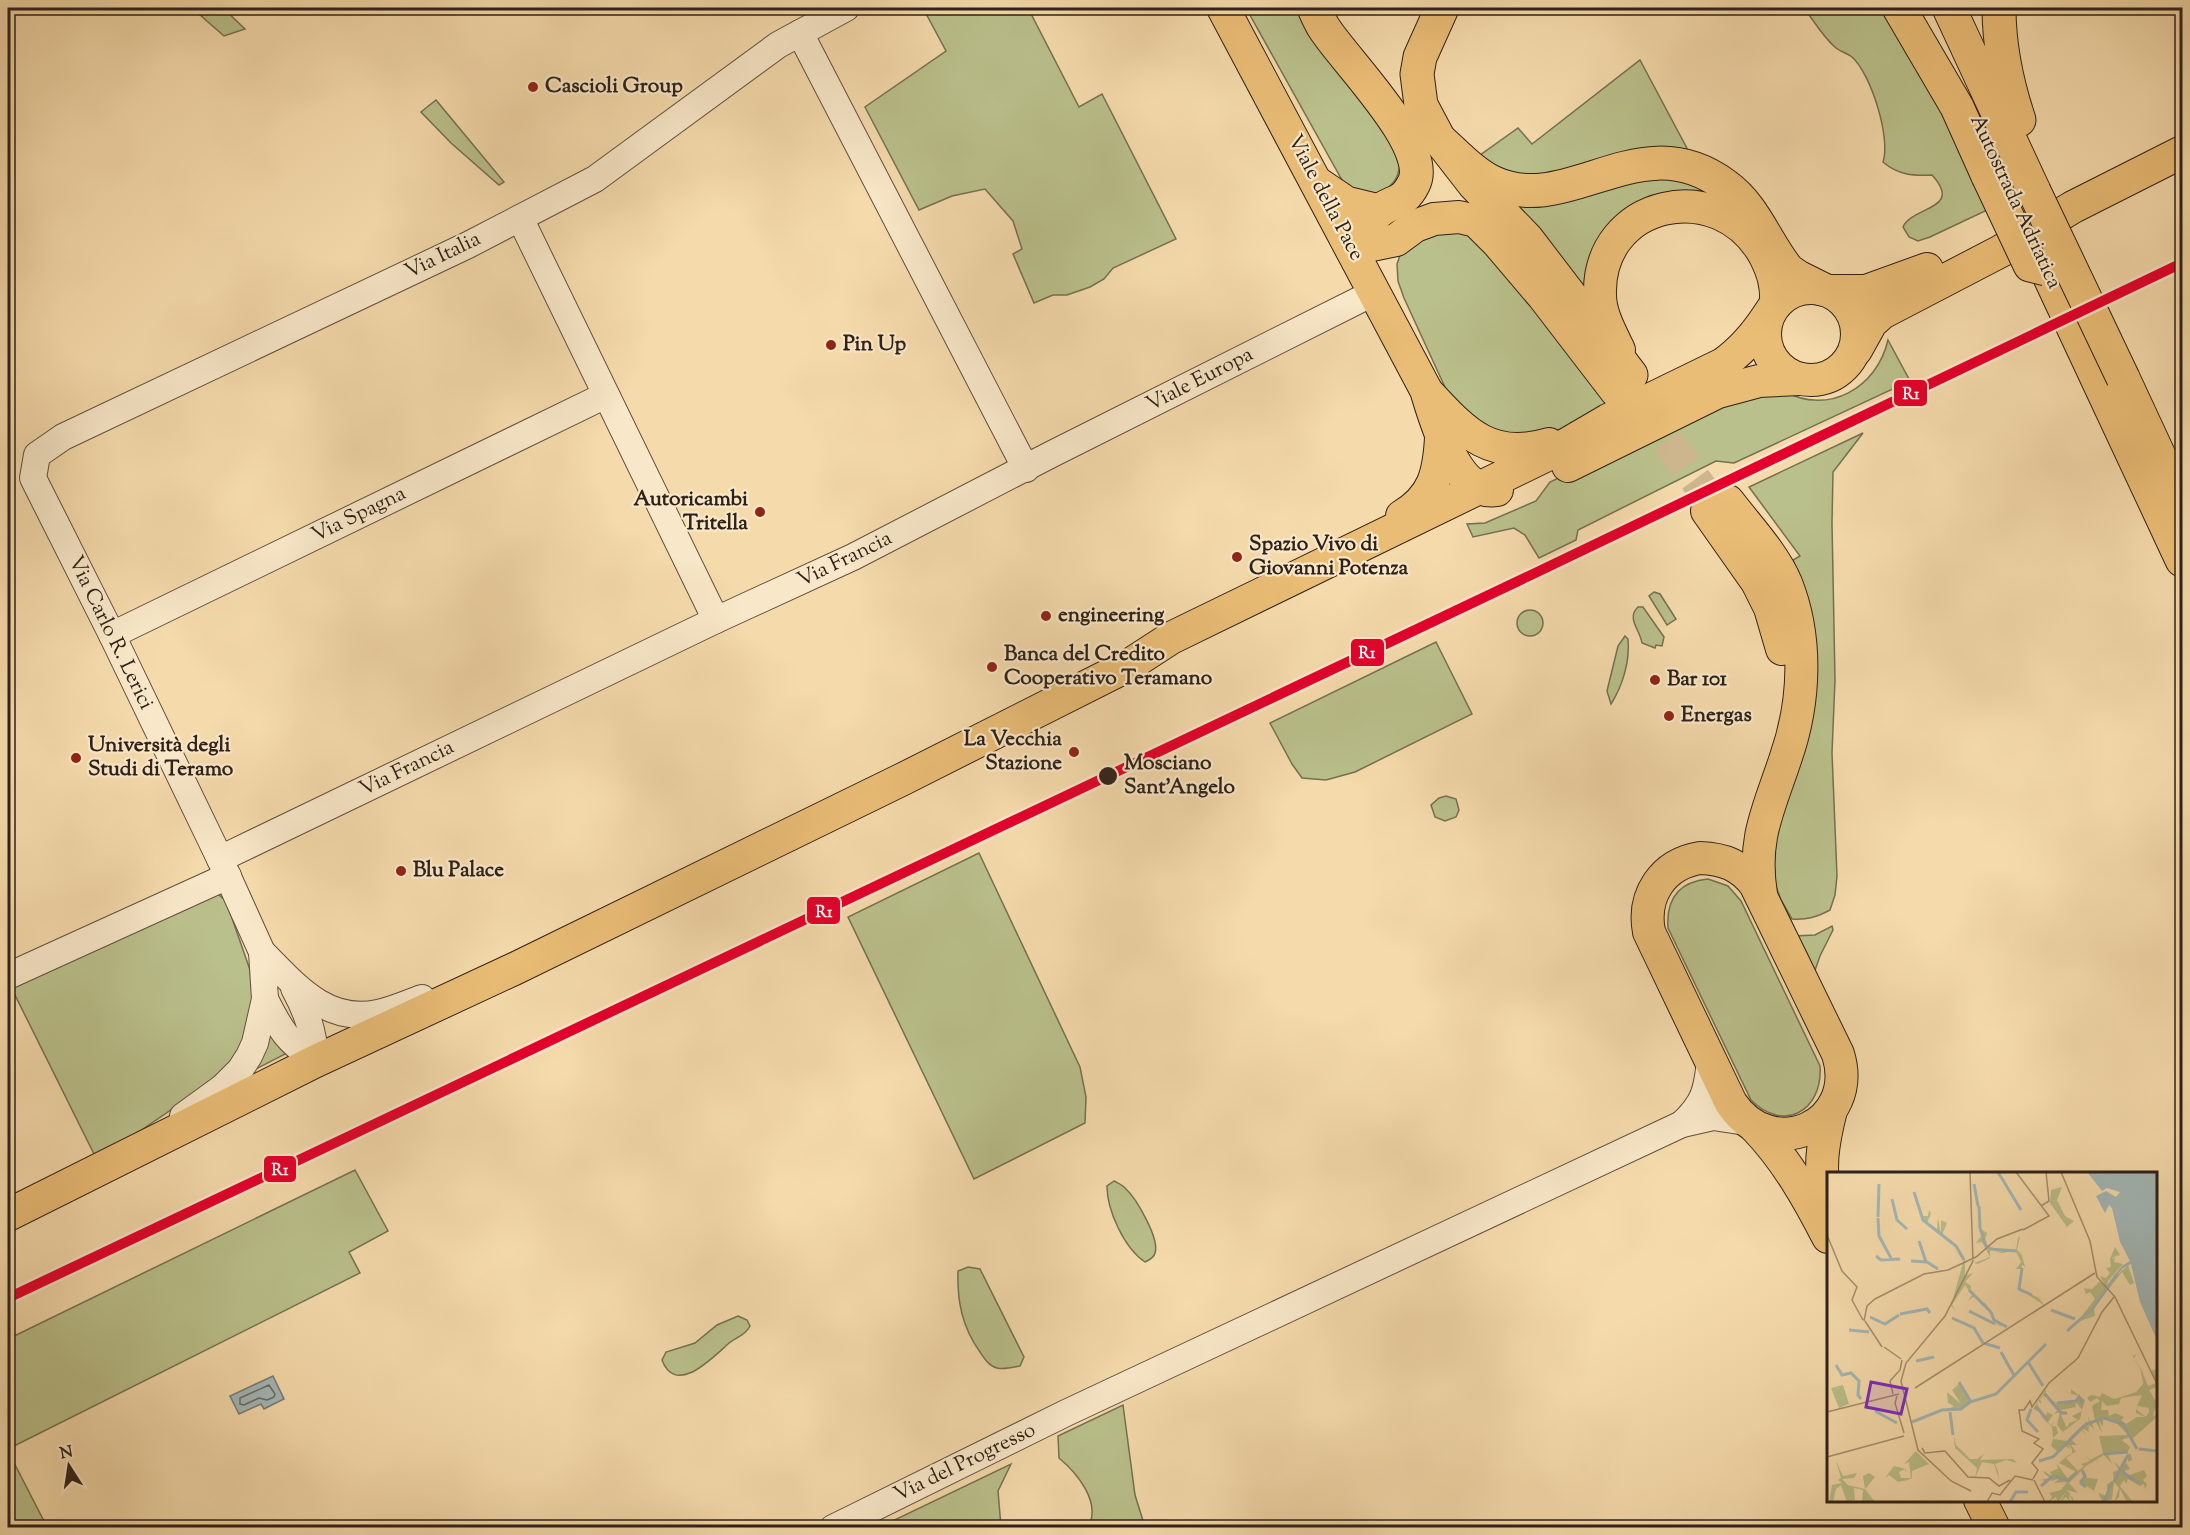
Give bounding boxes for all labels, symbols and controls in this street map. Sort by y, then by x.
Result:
place label: Cascioli Group [545,72,683,102]
marker: Cascioli Group [526,80,540,94]
street label: Autostrada Adriatica [1961,110,2069,294]
street label: Viale della Pace [1279,130,1371,266]
street label: Via Italia [400,225,486,287]
place label: Pin Up [843,330,907,360]
marker: Pin Up [824,338,838,352]
street label: Viale Europa [1141,340,1259,420]
line badge: R1 [1893,379,1928,407]
text: R1 [1903,384,1920,407]
street label: Via Spagna [307,479,412,551]
place label: Autoricambi Tritella [633,485,748,539]
marker: Autoricambi Tritella [753,505,767,519]
street label: Via Francia [793,524,898,596]
place label: Spazio Vivo di Giovanni Potenza [1249,530,1408,584]
marker: Spazio Vivo di Giovanni Potenza [1230,550,1244,564]
street label: Via Carlo R. Lerici [60,551,160,715]
place label: engineering [1058,601,1165,631]
marker: engineering [1039,609,1053,623]
line badge: R1 [1350,638,1385,667]
place label: Banca del Credito Cooperativo Teramano [1004,640,1213,694]
text: R1 [1359,643,1376,666]
marker: Banca del Credito Cooperativo Teramano [985,660,999,674]
place label: Bar 101 [1667,665,1728,695]
marker: Bar 101 [1648,673,1662,687]
place label: Energas [1681,701,1752,731]
marker: Energas [1662,709,1676,723]
place label: La Vecchia Stazione [964,725,1062,779]
place label: Università degli Studi di Teramo [88,731,234,785]
street label: Via Francia [355,733,460,805]
marker: La Vecchia Stazione [1067,745,1081,759]
place label: Mosciano Sant'Angelo [1124,749,1235,803]
marker: Università degli Studi di Teramo [69,751,83,765]
marker: Mosciano Sant'Angelo [1097,765,1119,787]
place label: Blu Palace [413,856,504,886]
marker: Blu Palace [394,864,408,878]
line badge: R1 [806,896,841,925]
text: R1 [816,902,833,925]
line badge: R1 [263,1155,297,1183]
text: R1 [272,1160,289,1183]
inset map [1827,1172,2157,1502]
street label: Via del Progresso [889,1416,1041,1510]
north arrow [39,1436,99,1496]
text: N [58,1441,75,1466]

